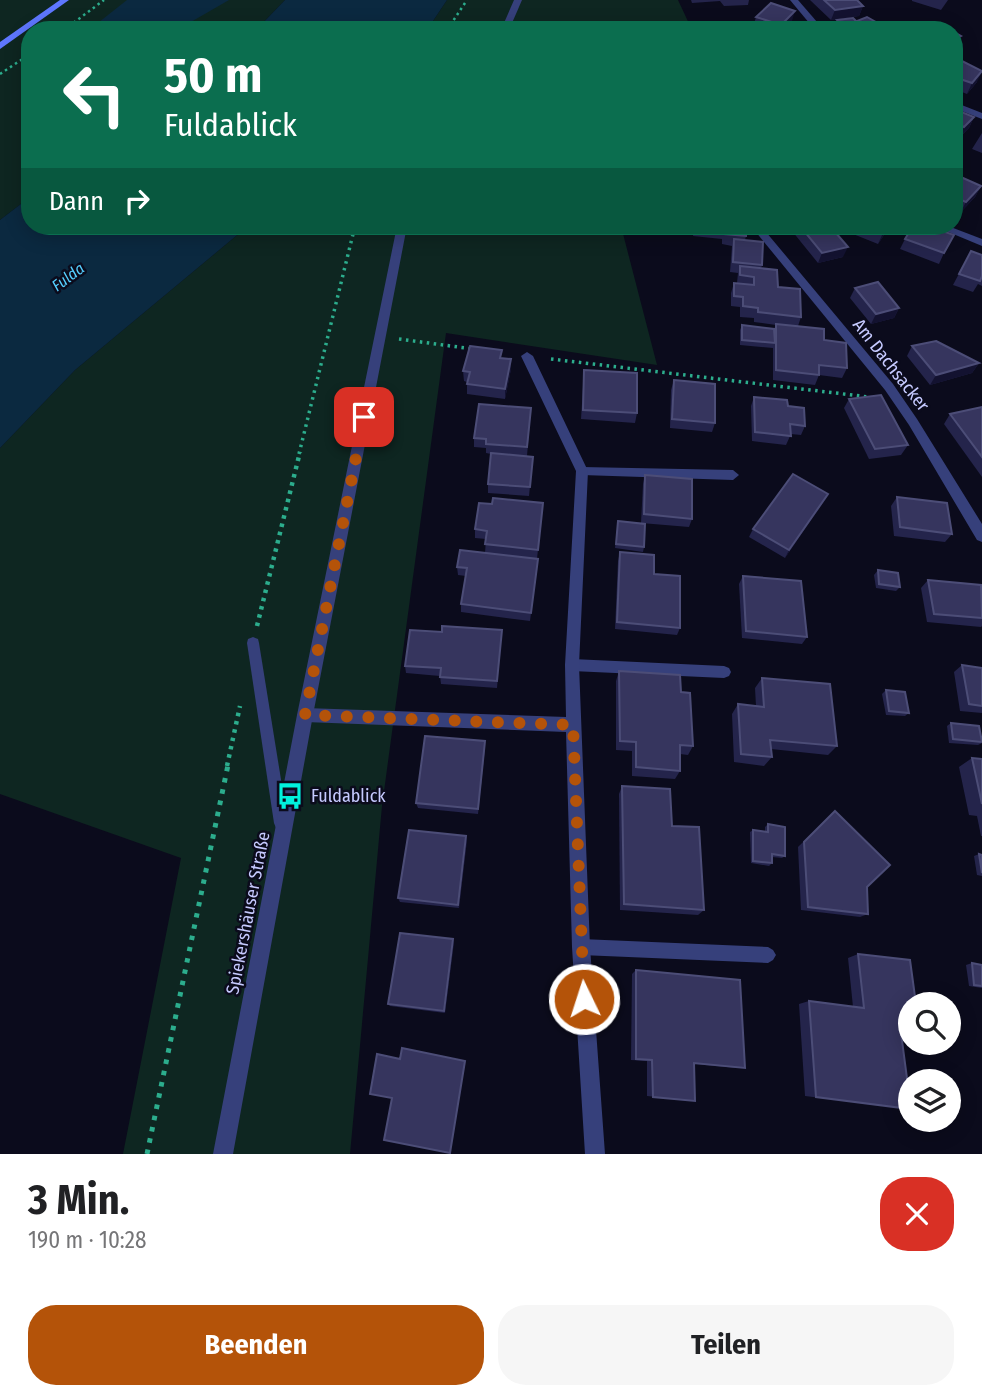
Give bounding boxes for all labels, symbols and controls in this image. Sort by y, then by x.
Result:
text: 50 m [164,46,262,105]
icon: left [49,49,140,140]
text: Fuldablick [164,106,297,144]
icon: right [118,182,156,220]
text: Dann [49,186,104,217]
water label: Fulda [48,259,88,295]
street label: Am Dachsacker [848,314,934,416]
pin [334,387,394,447]
icon: arrive [345,398,383,436]
bus stop icon: Fuldablick [275,781,305,811]
place label: Fuldablick [311,785,386,807]
street label: Spiekershäuser Straße [221,830,275,996]
position arrow [547,962,621,1036]
map controls [898,992,961,1132]
button: search [898,992,961,1055]
button: layers [898,1069,961,1132]
text: 3 Min. [28,1175,129,1225]
button: close [880,1177,954,1251]
text: 190 m · 10:28 [28,1226,146,1254]
button: Beenden [28,1305,484,1385]
button: Teilen [498,1305,954,1385]

